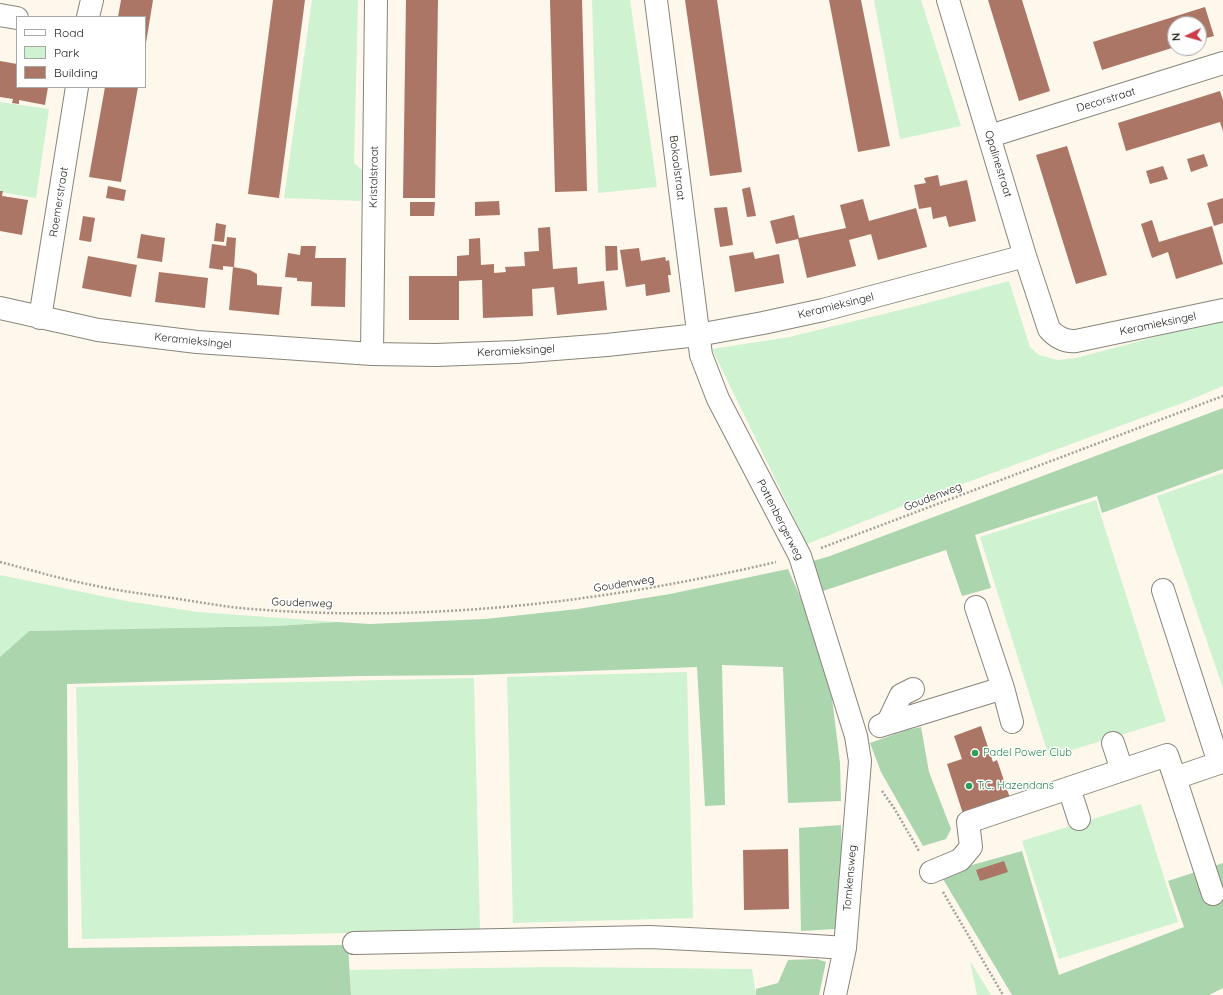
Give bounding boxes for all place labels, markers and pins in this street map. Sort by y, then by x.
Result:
place label: Padel Power Club [983,746,1072,760]
marker: Padel Power Club [970,748,980,758]
place label: T.C. Hazendans [977,779,1054,793]
marker: T.C. Hazendans [964,781,974,791]

